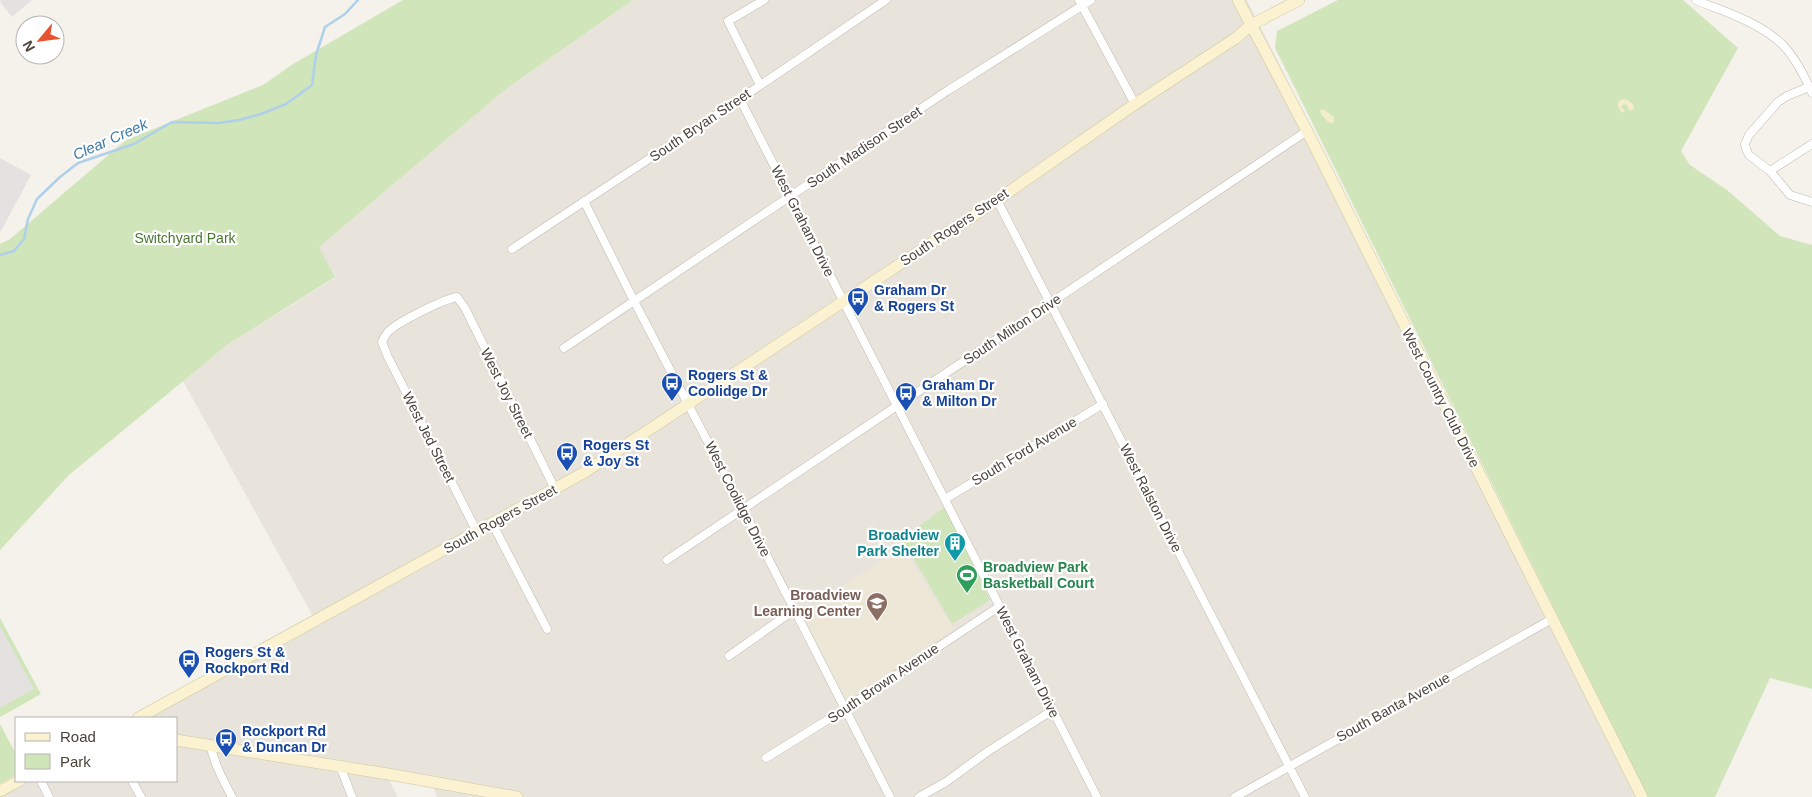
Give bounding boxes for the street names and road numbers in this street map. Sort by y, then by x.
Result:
street label: South Bryan Street [646,85,754,165]
street label: South Madison Street [804,103,924,191]
street label: West Graham Drive [768,163,838,279]
street label: South Rogers Street [897,185,1011,269]
street label: South Milton Drive [960,290,1064,368]
street label: West Country Club Drive [1399,326,1483,470]
street label: West Joy Street [477,345,537,441]
street label: West Jed Street [399,389,459,485]
street label: South Ford Avenue [969,413,1080,489]
street label: West Coolidge Drive [702,439,774,560]
street label: West Ralston Drive [1117,441,1185,555]
street label: South Rogers Street [441,481,559,557]
street label: West Graham Drive [993,604,1063,720]
street label: South Brown Avenue [824,640,942,726]
street label: South Banta Avenue [1333,669,1453,745]

